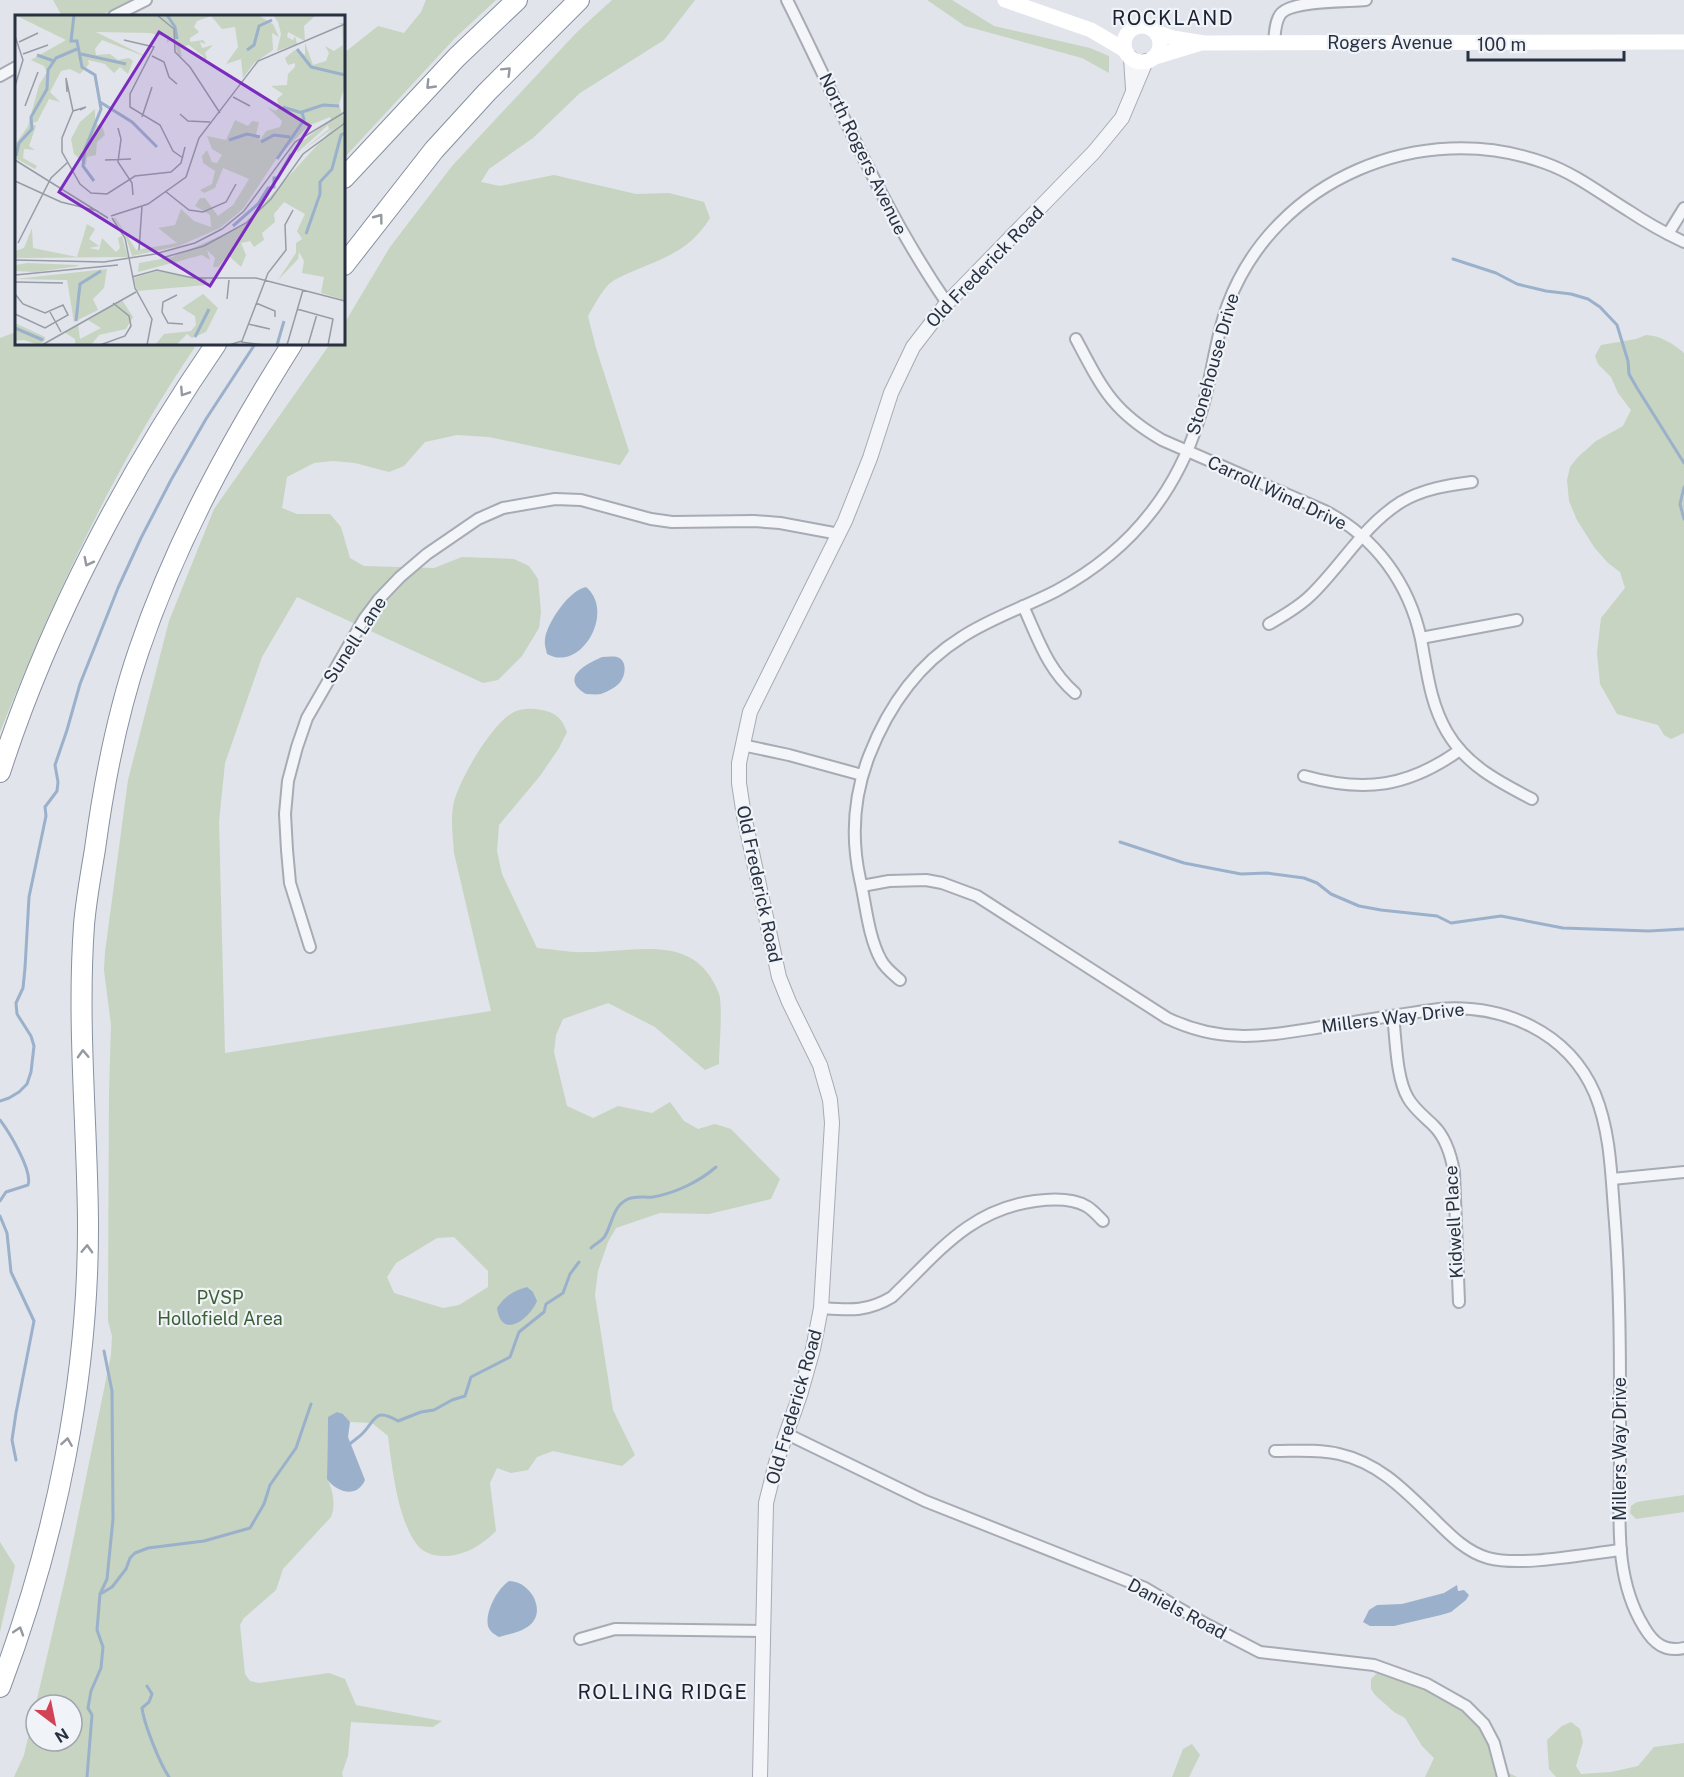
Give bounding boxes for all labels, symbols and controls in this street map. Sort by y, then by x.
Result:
district label: ROCKLAND [1112,6,1234,30]
inset map [15,15,345,345]
scale bar [1468,24,1624,62]
street label: Rogers Avenue [1327,32,1453,53]
text: 100 m [1477,34,1526,55]
one-way arrow [499,68,510,79]
street label: North Rogers Avenue [815,69,912,238]
one-way arrow [426,78,437,88]
street label: Old Frederick Road [921,202,1048,332]
one-way arrow [372,214,383,225]
street label: Stonehouse Drive [1182,290,1243,437]
one-way arrow [180,386,191,397]
street label: Carroll Wind Drive [1204,451,1350,534]
one-way arrow [84,556,95,567]
street label: Sunell Lane [319,593,390,687]
street label: Old Frederick Road [733,803,786,964]
street label: Millers Way Drive [1320,998,1466,1037]
one-way arrow [77,1049,90,1058]
street label: Kidwell Place [1440,1165,1467,1279]
one-way arrow [80,1244,93,1253]
park label: PVSP Hollofield Area [157,1287,283,1329]
street label: Old Frederick Road [761,1327,826,1487]
street label: Millers Way Drive [1609,1377,1630,1521]
one-way arrow [60,1438,73,1448]
street label: Daniels Road [1124,1574,1230,1643]
one-way arrow [12,1626,25,1637]
district label: ROLLING RIDGE [578,1680,749,1704]
north arrow [24,1693,84,1753]
text: N [51,1724,72,1747]

